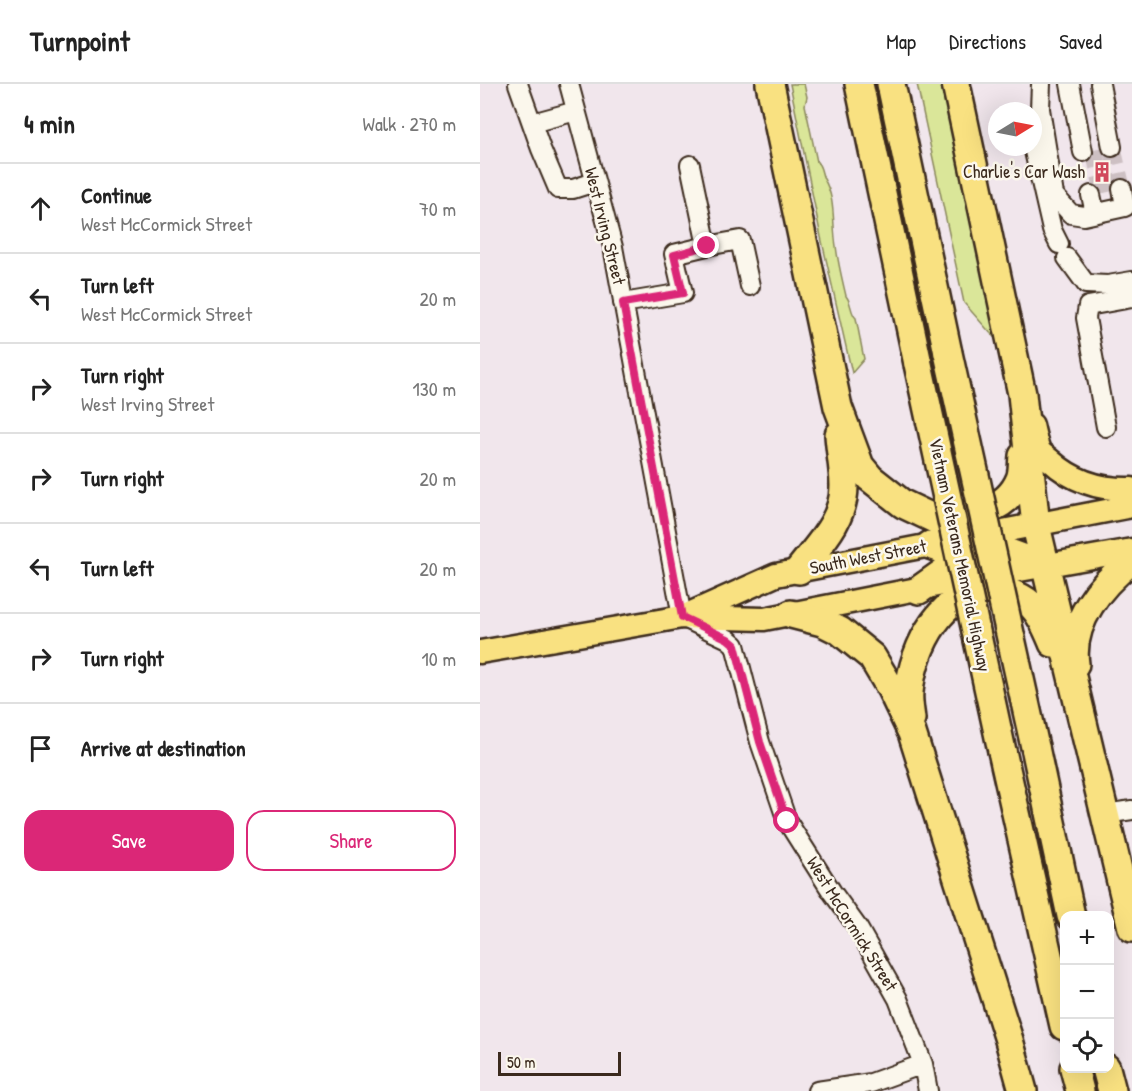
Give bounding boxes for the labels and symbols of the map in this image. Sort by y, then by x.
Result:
north arrow [988,102,1042,156]
place label: Charlie's Car Wash [963,159,1085,184]
building icon: Charlie's Car Wash [1090,160,1114,184]
street label: West Irving Street [579,165,632,288]
route end [693,232,719,258]
street label: Vietnam Veterans Memorial Highway [923,436,998,674]
street label: South West Street [808,533,929,580]
route start [773,807,799,833]
street label: West McCormick Street [801,852,904,996]
scale bar [498,1049,621,1076]

